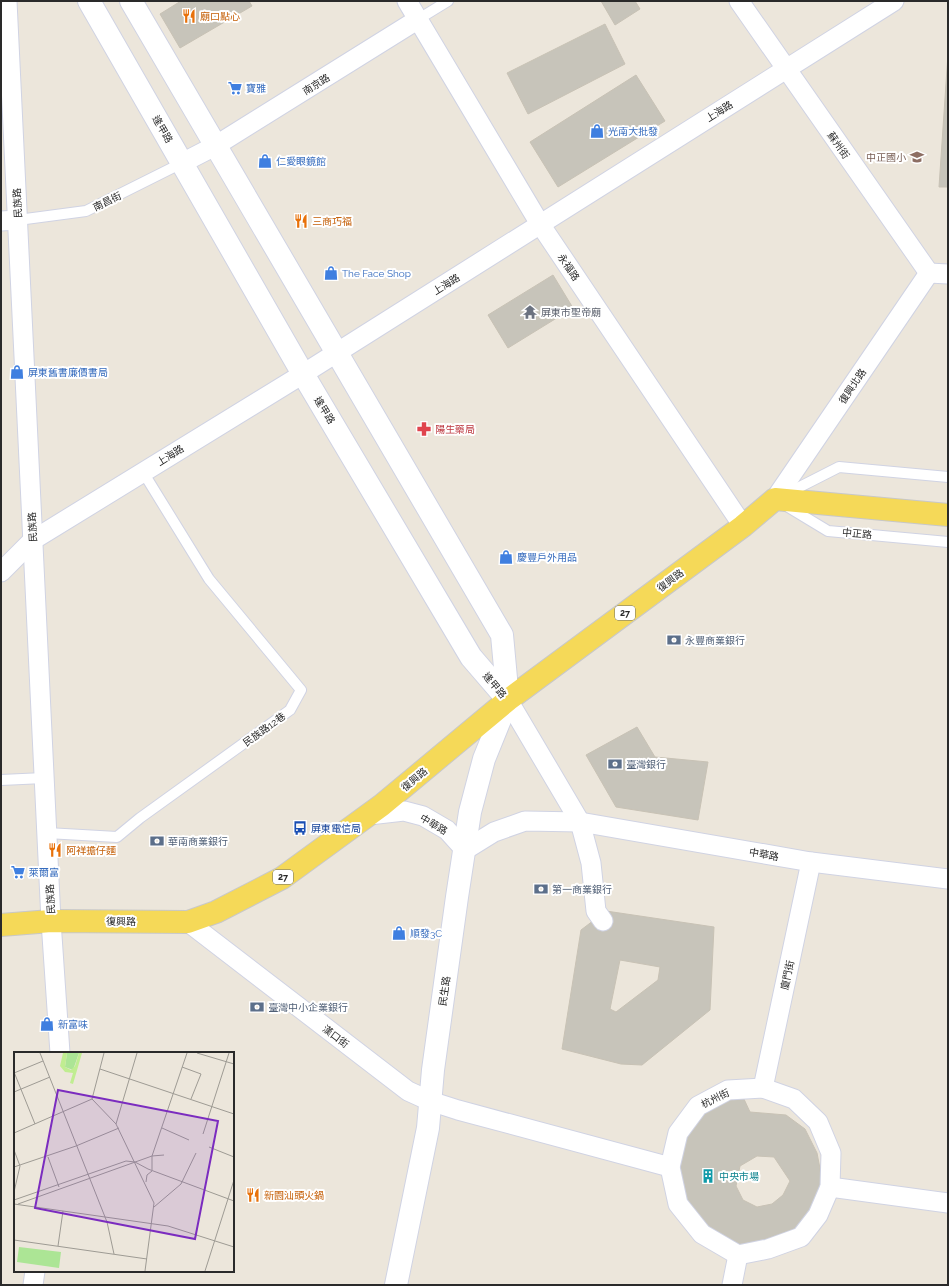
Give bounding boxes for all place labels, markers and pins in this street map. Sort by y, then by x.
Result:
restaurant icon: 廟口點心 [181,8,197,24]
place label: 廟口點心 [200,11,240,22]
supermarket icon: 寶雅 [227,80,243,96]
place label: 寶雅 [246,83,266,94]
shop icon: 光南大批發 [589,123,605,139]
place label: 光南大批發 [608,126,658,137]
school or university icon: 中正國小 [909,149,925,165]
place label: 中正國小 [866,152,906,163]
shop icon: 仁愛眼鏡館 [257,153,273,169]
place label: 仁愛眼鏡館 [276,156,326,167]
restaurant icon: 三商巧福 [293,213,309,229]
place label: 三商巧福 [312,216,352,227]
shop icon: The Face Shop [323,265,339,281]
place label: The Face Shop [342,268,411,279]
temple icon: 屏東市聖帝廟 [522,304,538,320]
place label: 屏東市聖帝廟 [541,307,601,318]
shop icon: 屏東舊書廉價書局 [9,364,25,380]
place label: 屏東舊書廉價書局 [28,367,108,378]
pharmacy icon: 陽生藥局 [416,421,432,437]
place label: 陽生藥局 [435,424,475,435]
shop icon: 慶豐戶外用品 [498,549,514,565]
place label: 慶豐戶外用品 [517,552,577,563]
bank icon: 永豐商業銀行 [666,632,682,648]
place label: 永豐商業銀行 [685,635,745,646]
bank icon: 臺灣銀行 [607,756,623,772]
place label: 臺灣銀行 [626,759,666,770]
bus stop icon: 屏東電信局 [292,820,308,836]
place label: 屏東電信局 [311,823,361,834]
bank icon: 華南商業銀行 [149,833,165,849]
place label: 華南商業銀行 [168,836,228,847]
restaurant icon: 阿祥擔仔麵 [47,842,63,858]
place label: 阿祥擔仔麵 [66,845,116,856]
supermarket icon: 萊爾富 [10,864,26,880]
place label: 萊爾富 [29,867,59,878]
bank icon: 第一商業銀行 [533,881,549,897]
place label: 第一商業銀行 [552,884,612,895]
shop icon: 順發3C [391,925,407,941]
place label: 順發3C [410,928,442,939]
bank icon: 臺灣中小企業銀行 [249,999,265,1015]
place label: 臺灣中小企業銀行 [268,1002,348,1013]
shop icon: 新富味 [39,1016,55,1032]
place label: 新富味 [58,1019,88,1030]
building icon: 中央市場 [700,1168,716,1184]
place label: 中央市場 [719,1171,759,1182]
restaurant icon: 新園汕頭火鍋 [245,1187,261,1203]
place label: 新園汕頭火鍋 [264,1190,324,1201]

